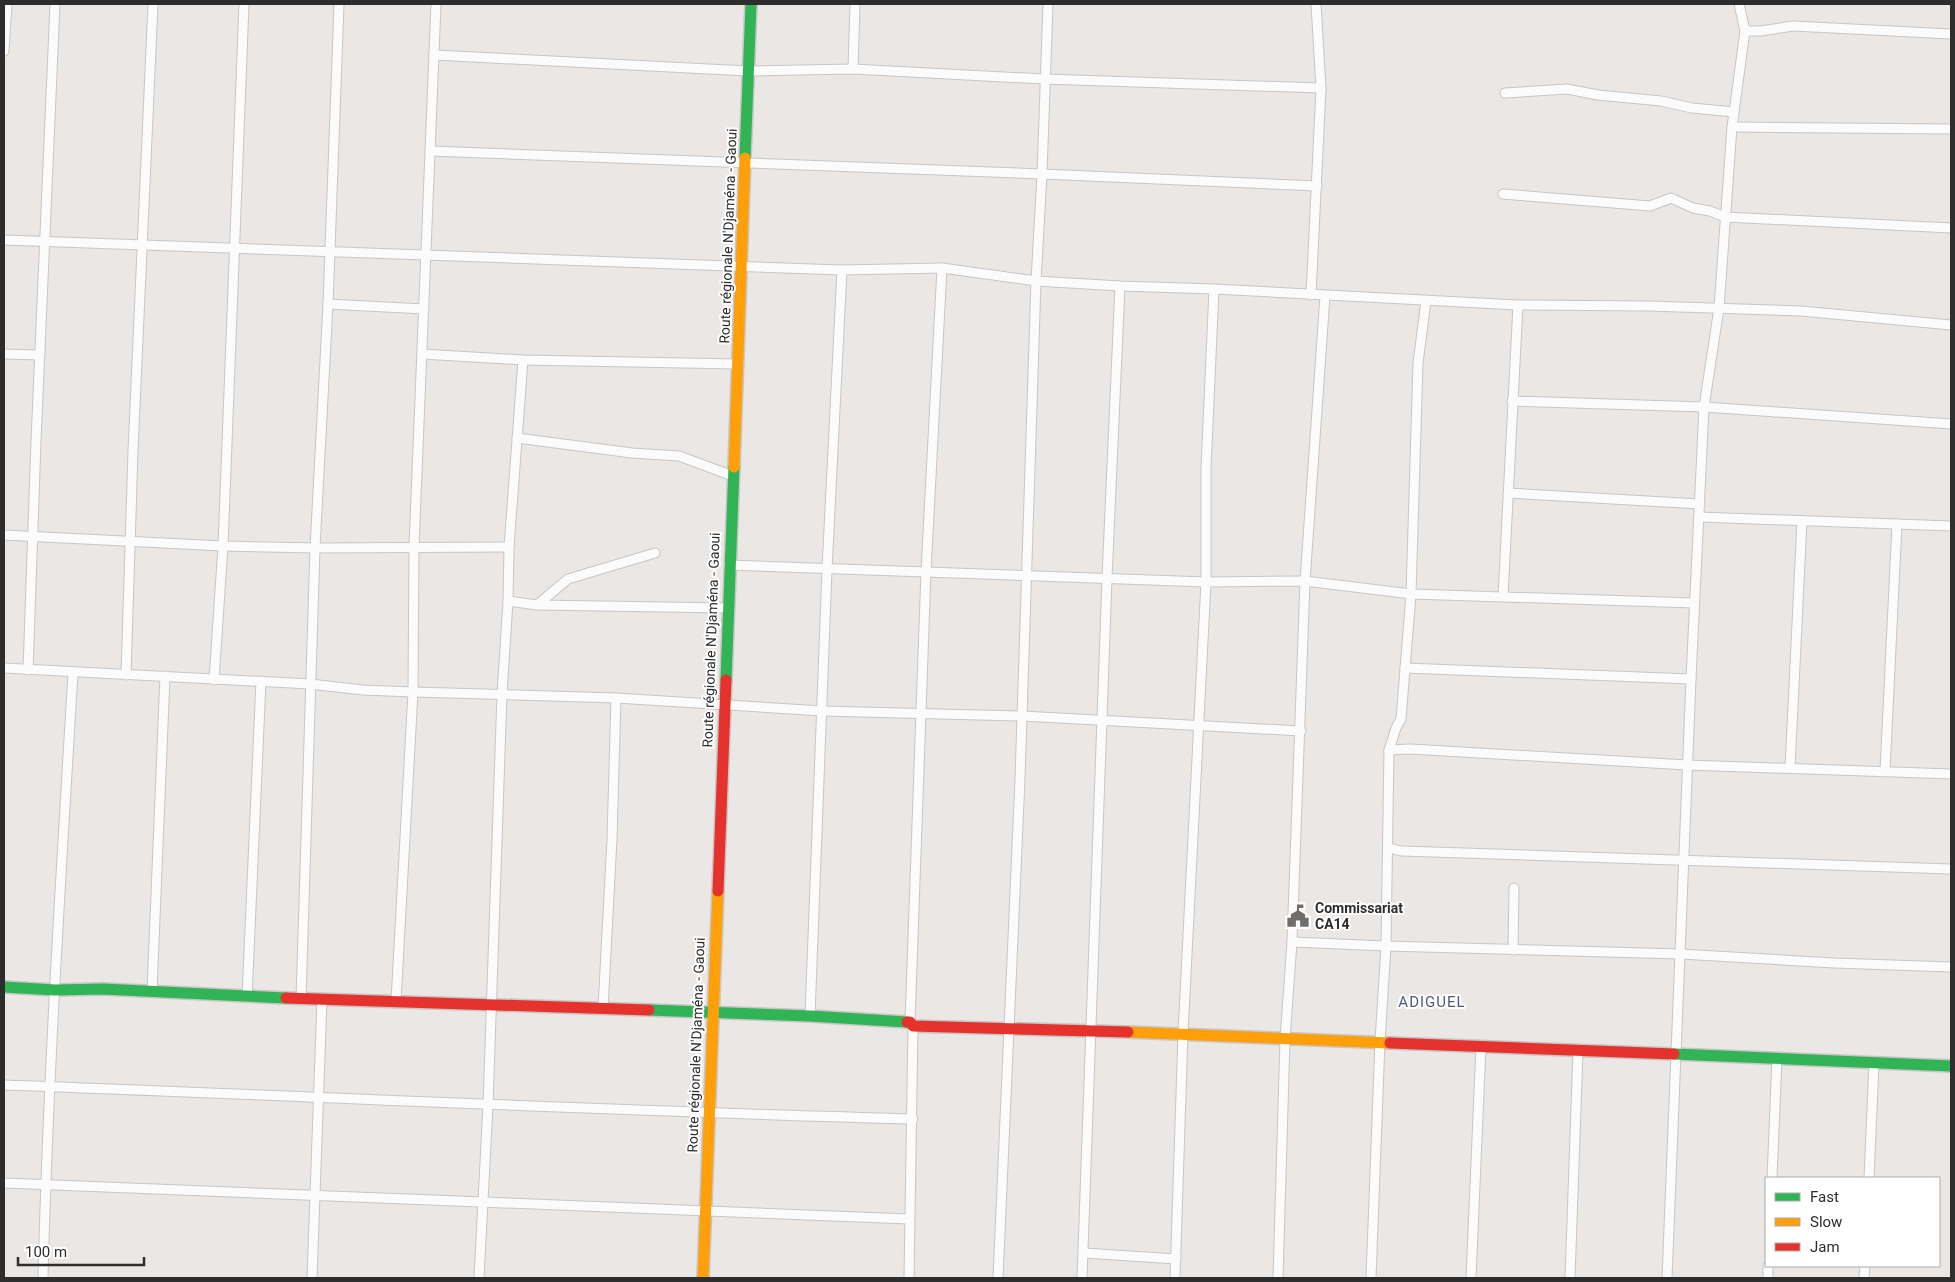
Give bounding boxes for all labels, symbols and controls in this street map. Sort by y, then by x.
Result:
street label: Route régionale N'Djaména - Gaoui [716,128,740,344]
street label: Route régionale N'Djaména - Gaoui [699,532,723,748]
place label: Commissariat CA14 [1315,900,1403,932]
public building icon: Commissariat CA14 [1285,903,1311,929]
street label: Route régionale N'Djaména - Gaoui [684,937,708,1153]
district label: ADIGUEL [1398,993,1466,1011]
legend [1765,1177,1940,1267]
text: Fast [1810,1188,1839,1206]
text: Slow [1810,1213,1842,1231]
scale bar [18,1234,144,1266]
text: Jam [1810,1238,1840,1256]
text: 100 m [25,1243,67,1261]

